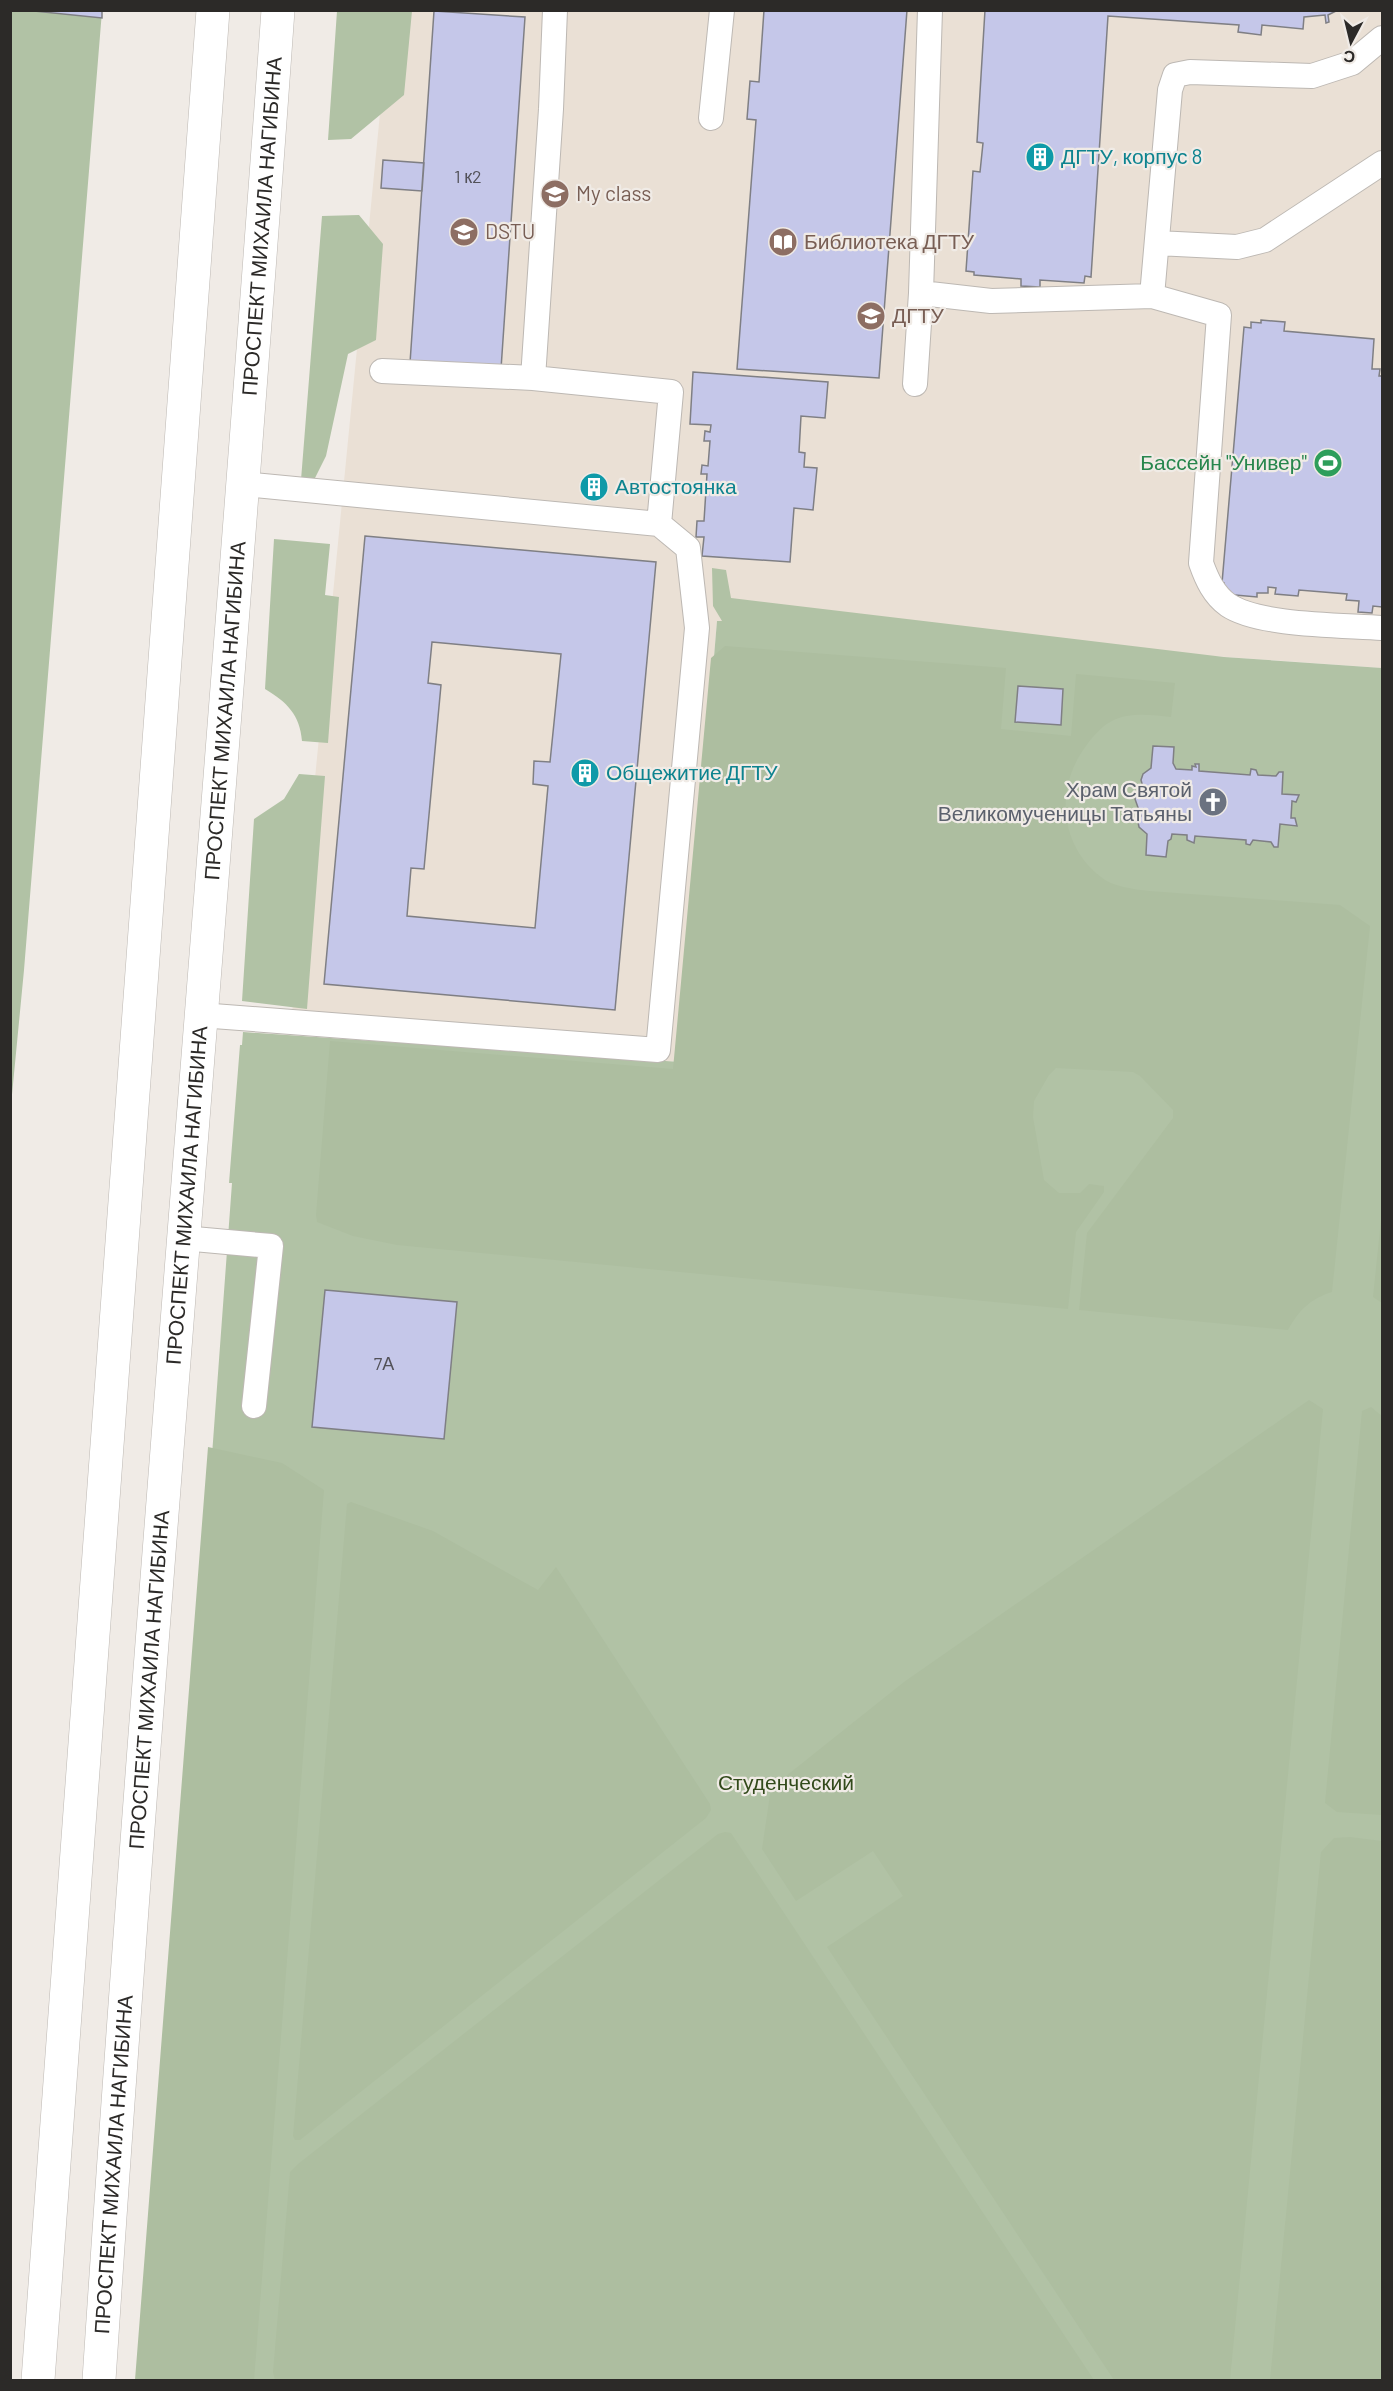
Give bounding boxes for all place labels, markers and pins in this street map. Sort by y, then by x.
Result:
building icon: ДГТУ, корпус 8 [1024,141,1056,173]
place label: ДГТУ, корпус 8 [1061,143,1203,168]
school or university icon: My class [539,178,571,210]
place label: My class [576,180,651,205]
school or university icon: DSTU [448,216,480,248]
place label: DSTU [485,218,535,243]
library icon: Библиотека ДГТУ [767,226,799,258]
place label: Библиотека ДГТУ [804,228,975,253]
school or university icon: ДГТУ [855,300,887,332]
place label: ДГТУ [892,302,944,327]
sports icon: Бассейн "Универ" [1312,447,1344,479]
place label: Бассейн "Универ" [1140,449,1307,474]
building icon: Автостоянка [578,471,610,503]
place label: Автостоянка [615,473,737,498]
building icon: Общежитие ДГТУ [569,757,601,789]
place label: Общежитие ДГТУ [606,759,778,784]
place label: Храм Святой Великомученицы Татьяны [938,776,1192,825]
church icon: Храм Святой Великомученицы Татьяны [1197,786,1229,818]

